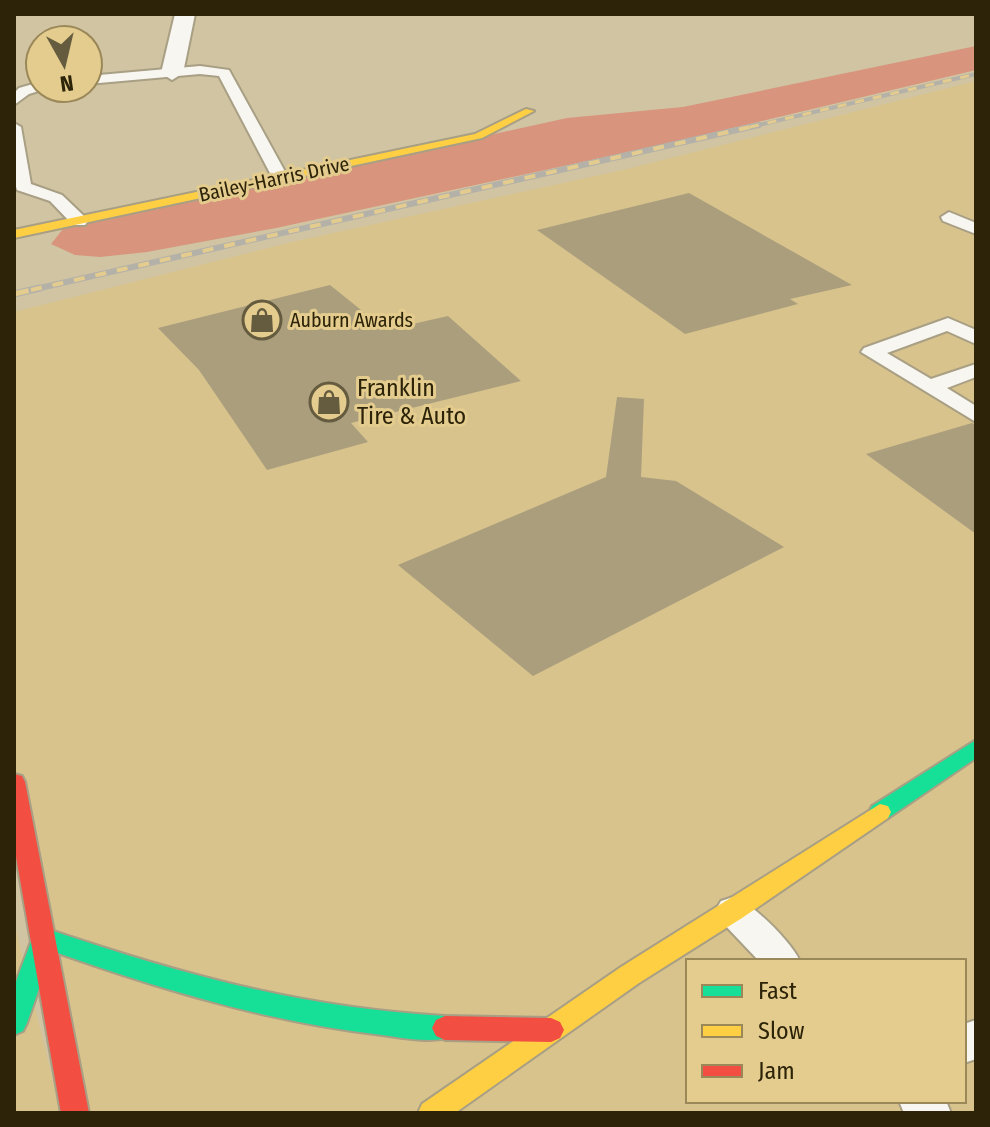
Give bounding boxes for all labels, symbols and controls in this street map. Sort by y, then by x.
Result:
north arrow [24,24,104,104]
text: N [58,69,75,98]
street label: Bailey-Harris Drive [196,151,352,207]
shop icon: Auburn Awards [241,299,283,341]
place label: Auburn Awards [290,308,413,332]
place label: Franklin Tire & Auto [357,374,466,430]
shop icon: Franklin Tire & Auto [308,381,350,423]
legend [686,959,966,1103]
text: Fast [758,977,797,1005]
text: Slow [758,1017,805,1045]
text: Jam [758,1057,795,1085]

